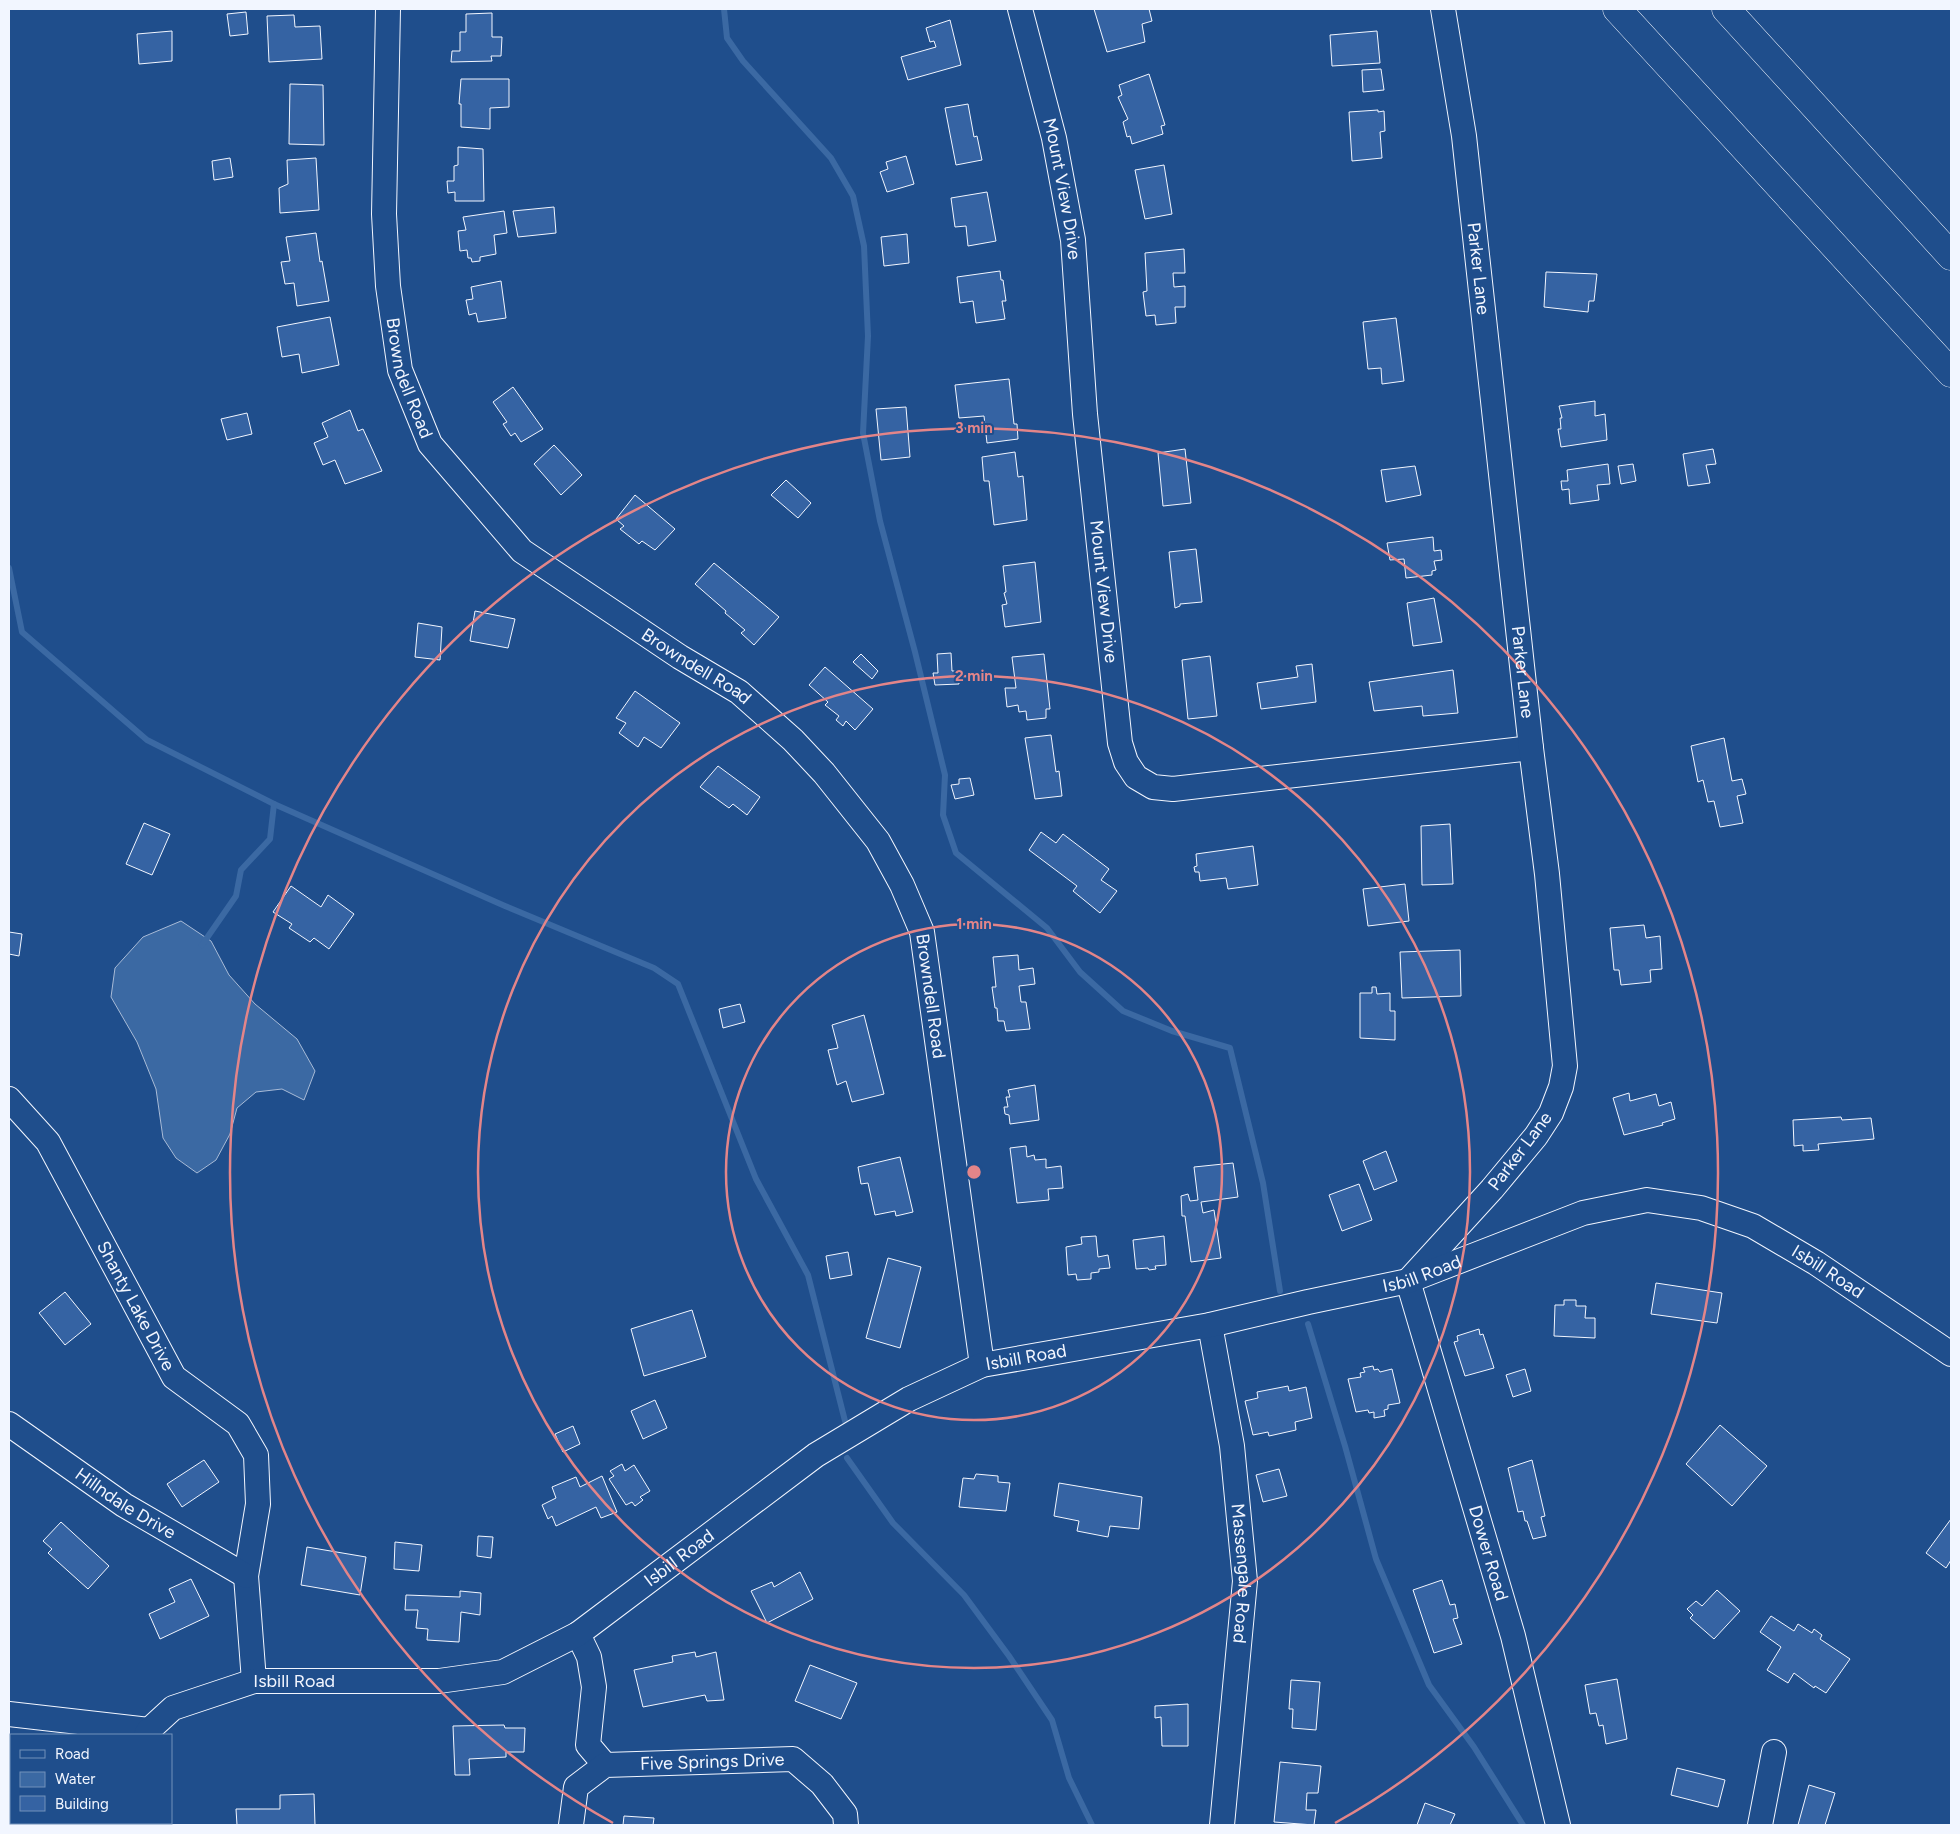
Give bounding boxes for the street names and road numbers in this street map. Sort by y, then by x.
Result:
street label: Mount View Drive [1038,116,1085,260]
street label: Parker Lane [1463,221,1495,316]
street label: Browndell Road [382,316,438,442]
street label: Mount View Drive [1085,519,1122,664]
street label: Browndell Road [637,623,756,709]
street label: Parker Lane [1507,625,1539,720]
street label: Browndell Road [911,932,950,1060]
street label: Parker Lane [1483,1107,1557,1195]
street label: Shanty Lake Drive [92,1237,180,1375]
street label: Isbill Road [1788,1240,1868,1303]
street label: Isbill Road [1381,1250,1464,1297]
street label: Isbill Road [984,1339,1068,1375]
street label: Hillndale Drive [71,1463,180,1544]
street label: Massengale Road [1227,1502,1256,1644]
street label: Dower Road [1464,1503,1513,1603]
street label: Isbill Road [640,1525,718,1591]
street label: Isbill Road [253,1670,335,1692]
street label: Five Springs Drive [640,1748,785,1775]

